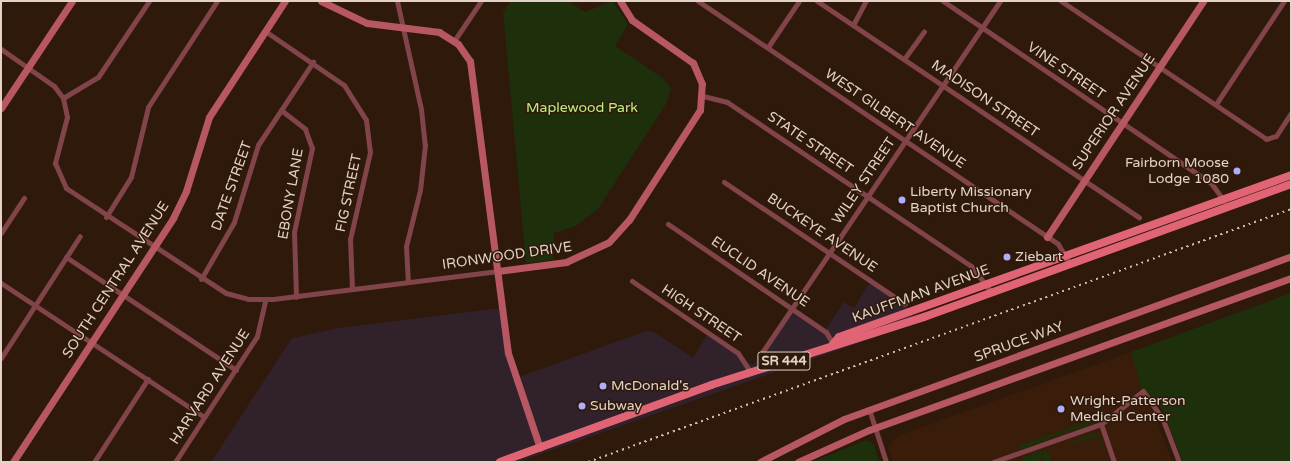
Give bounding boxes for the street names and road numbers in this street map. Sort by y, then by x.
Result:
street label: VINE STREET [1024,39,1108,103]
street label: SUPERIOR AVENUE [1069,51,1159,173]
street label: MADISON STREET [928,57,1042,141]
street label: WEST GILBERT AVENUE [821,66,969,172]
street label: STATE STREET [764,108,856,178]
street label: WILEY STREET [829,135,899,227]
street label: DATE STREET [208,139,256,233]
street label: EBONY LANE [275,147,307,241]
street label: FIG STREET [332,152,366,234]
street label: BUCKEYE AVENUE [764,190,880,276]
street label: SOUTH CENTRAL AVENUE [59,199,173,361]
street label: EUCLID AVENUE [708,233,812,311]
street label: IRONWOOD DRIVE [441,239,573,273]
street label: KAUFFMAN AVENUE [850,261,992,327]
street label: HIGH STREET [658,281,744,347]
street label: SPRUCE WAY [972,318,1066,366]
street label: HARVARD AVENUE [166,326,254,448]
road number: SR 444 [757,350,811,372]

